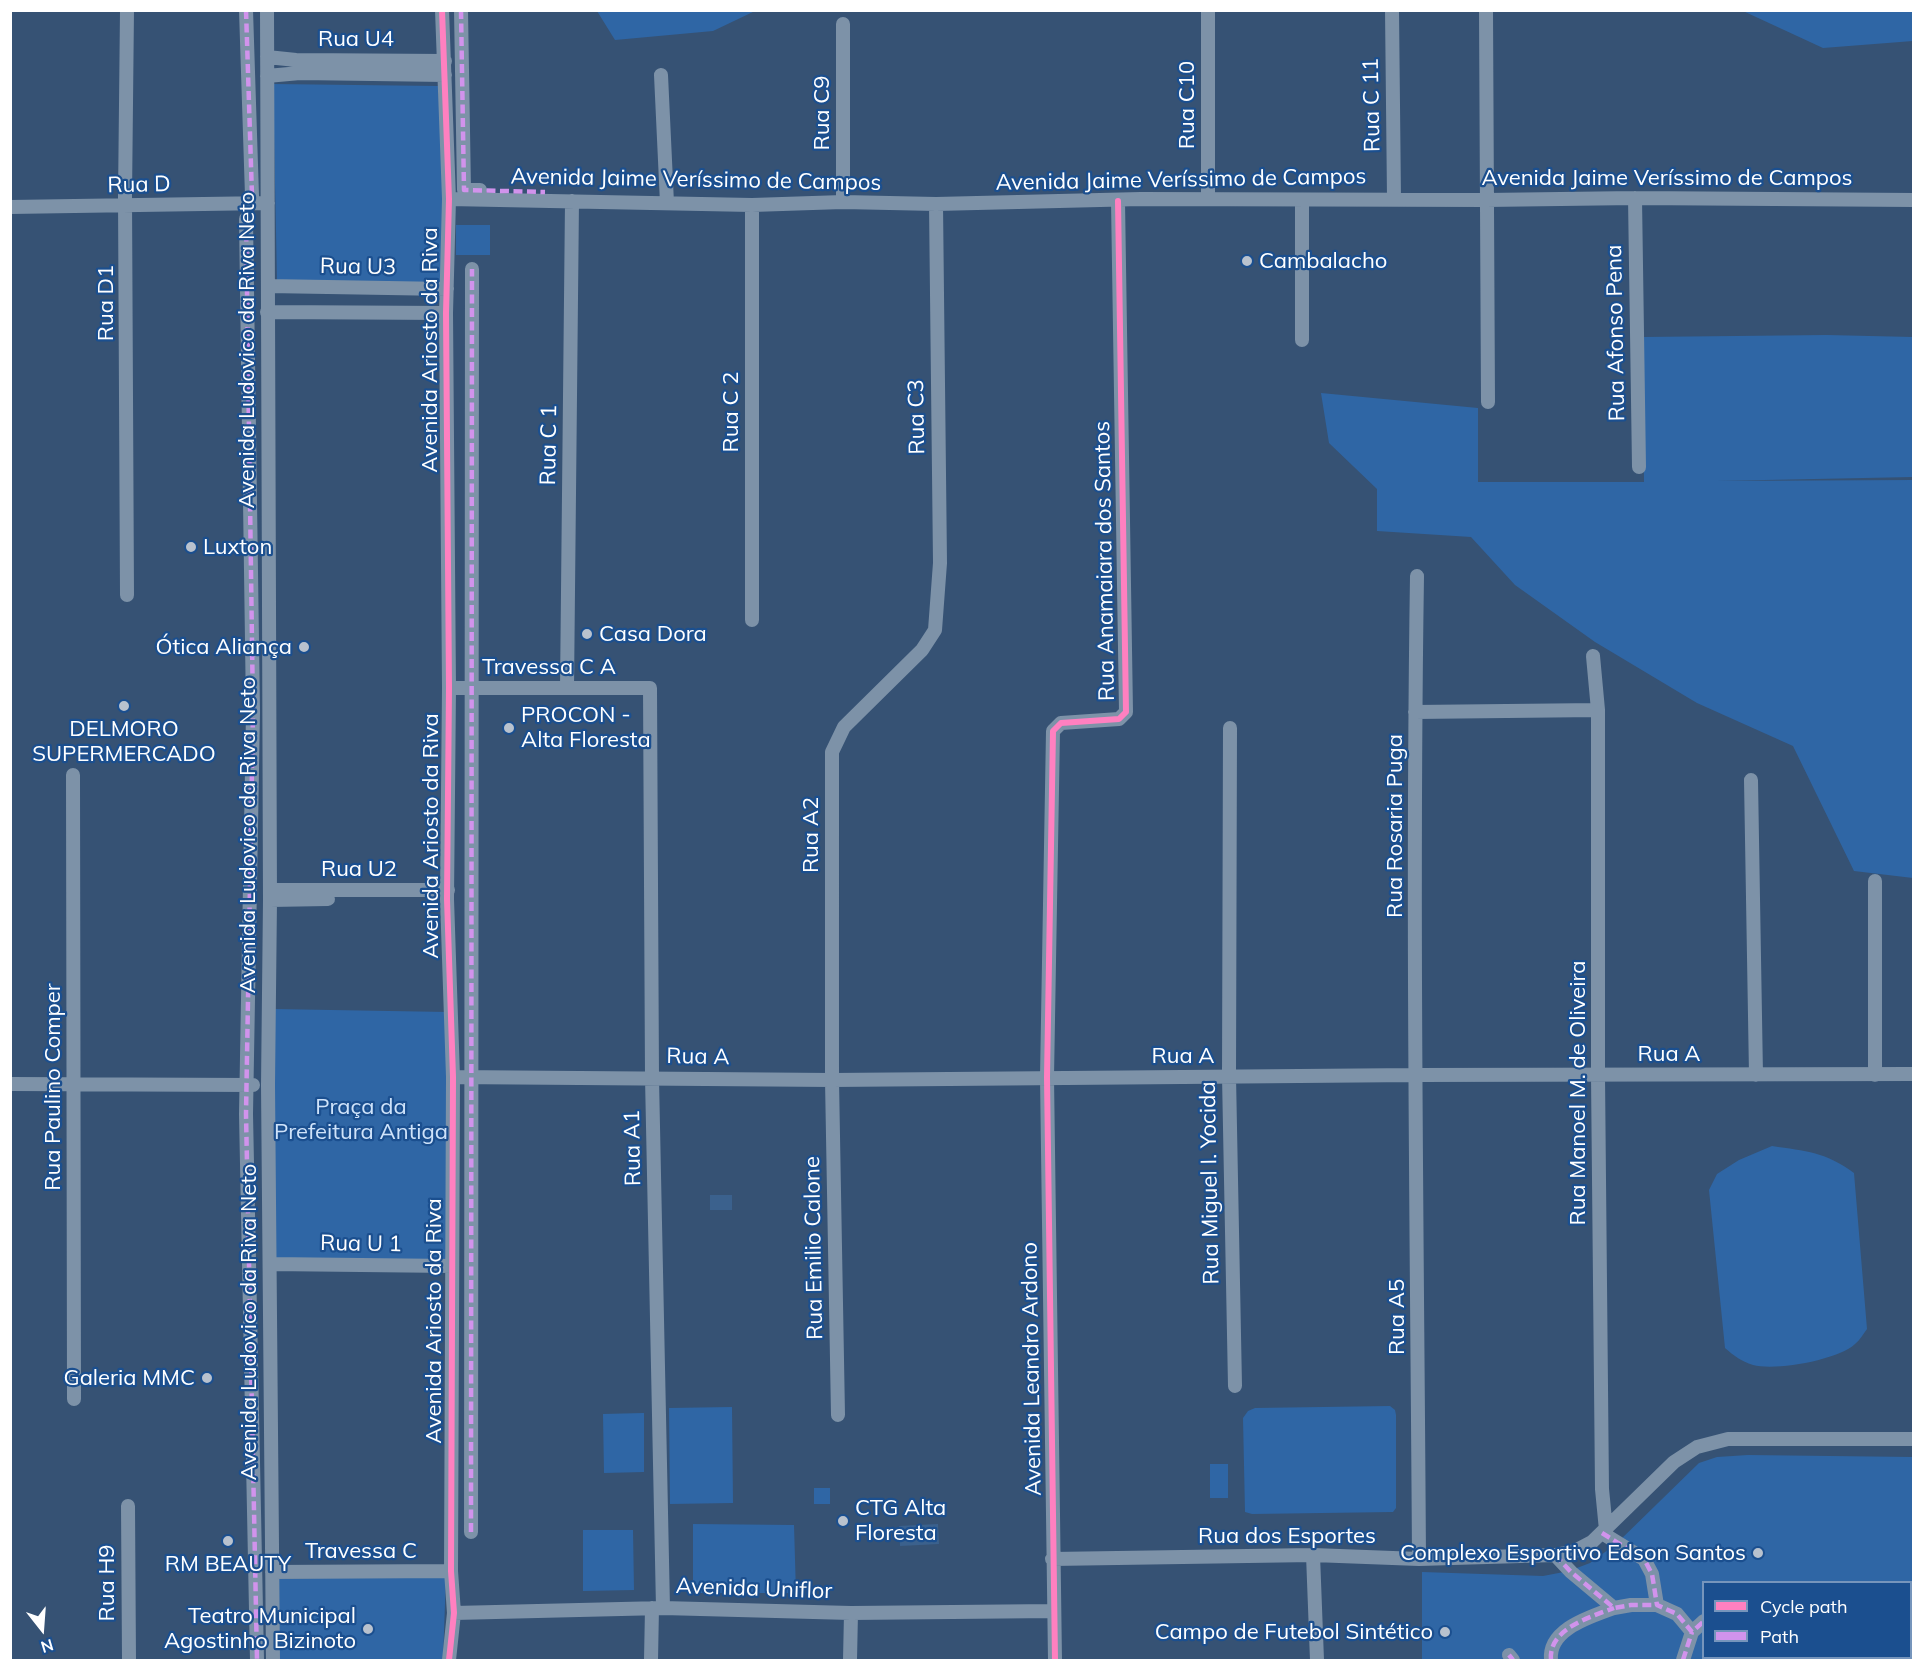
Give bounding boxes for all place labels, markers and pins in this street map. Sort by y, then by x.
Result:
place label: Cambalacho [1259,248,1387,274]
marker: Cambalacho [1240,254,1254,268]
place label: Luxton [203,534,272,560]
marker: Luxton [184,540,198,554]
place label: Casa Dora [599,621,707,647]
marker: Casa Dora [580,627,594,641]
place label: Ótica Aliança [156,634,292,660]
marker: Ótica Aliança [297,640,311,654]
marker: DELMORO SUPERMERCADO [117,699,131,713]
place label: PROCON - Alta Floresta [521,702,651,754]
place label: DELMORO SUPERMERCADO [32,716,216,768]
marker: PROCON - Alta Floresta [502,721,516,735]
place label: Galeria MMC [64,1365,195,1391]
marker: Galeria MMC [200,1371,214,1385]
place label: CTG Alta Floresta [855,1495,946,1546]
marker: CTG Alta Floresta [836,1514,850,1528]
marker: RM BEAUTY [221,1534,235,1548]
place label: Complexo Esportivo Edson Santos [1400,1540,1746,1566]
marker: Complexo Esportivo Edson Santos [1751,1546,1765,1560]
place label: RM BEAUTY [165,1551,291,1577]
place label: Teatro Municipal Agostinho Bizinoto [164,1603,356,1654]
place label: Campo de Futebol Sintético [1155,1619,1433,1645]
marker: Teatro Municipal Agostinho Bizinoto [361,1622,375,1636]
marker: Campo de Futebol Sintético [1438,1625,1452,1639]

